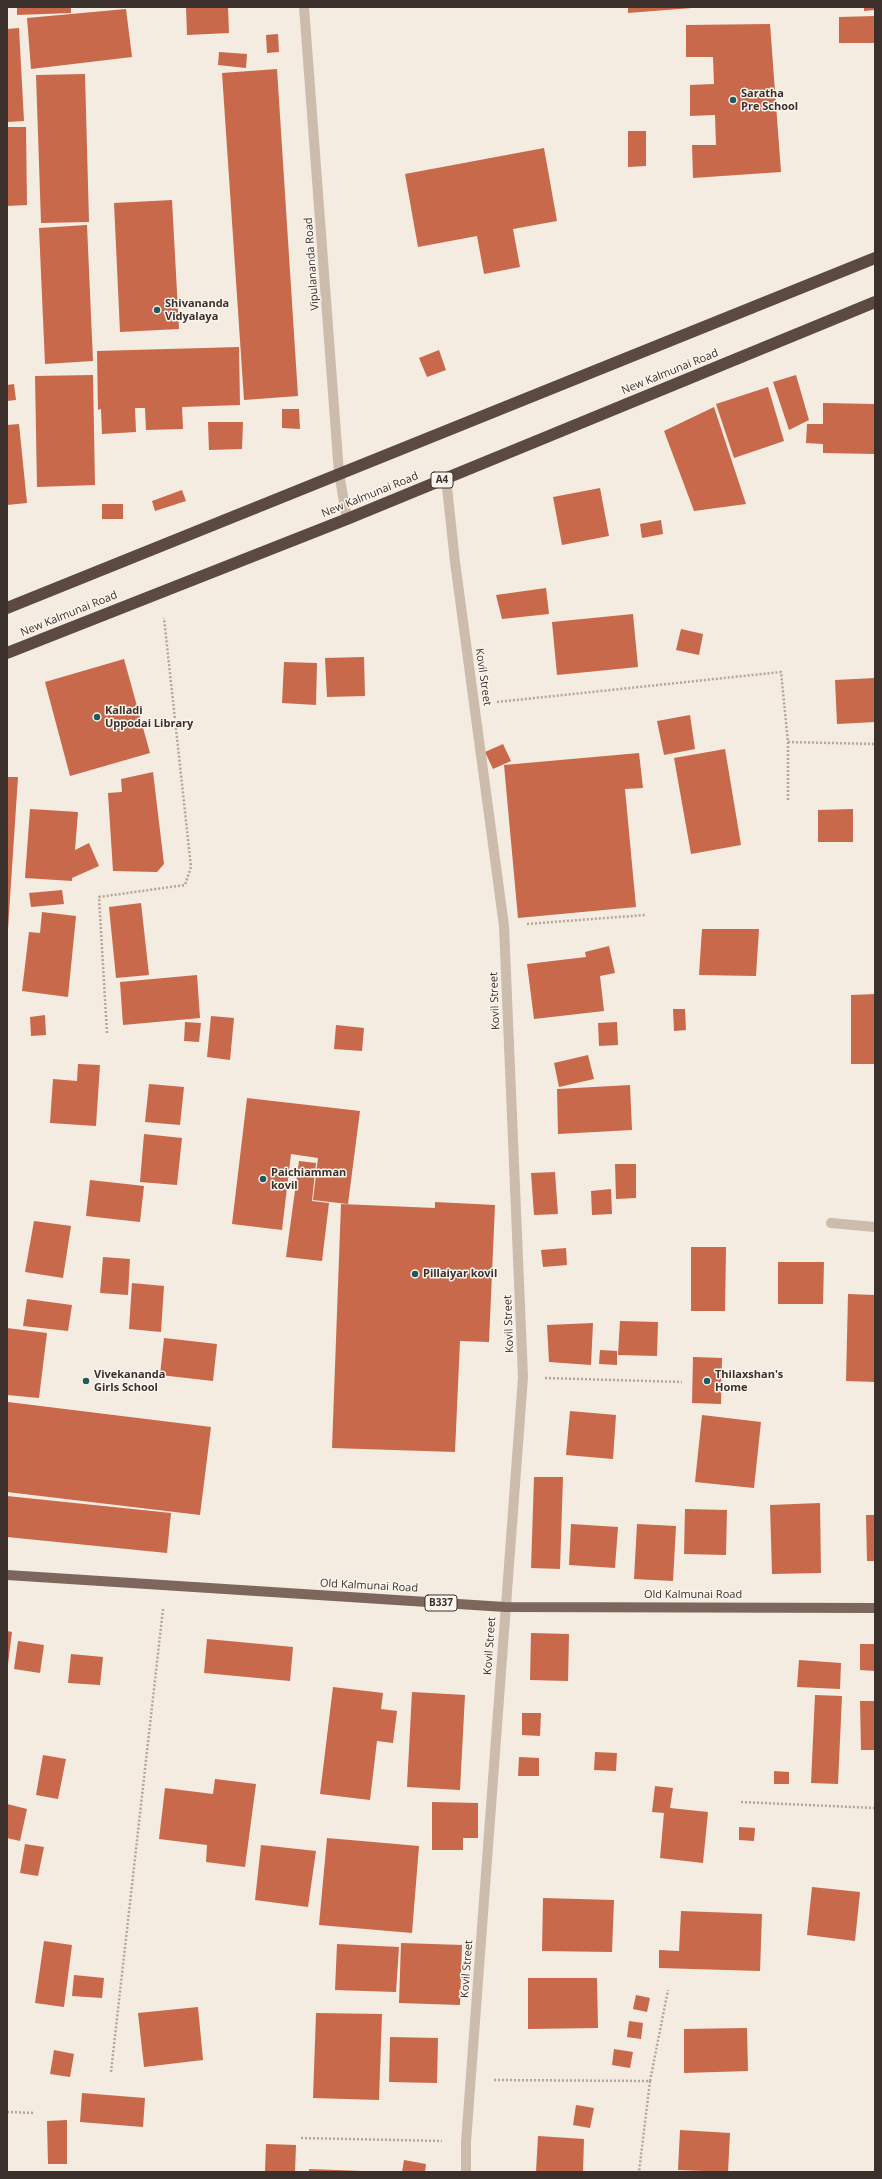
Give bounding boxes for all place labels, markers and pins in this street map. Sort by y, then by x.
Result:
place label: Saratha Pre School [741,87,798,113]
marker: Saratha Pre School [728,95,738,105]
place label: Shivananda Vidyalaya [165,297,229,323]
marker: Shivananda Vidyalaya [152,305,162,315]
place label: Kalladi Uppodai Library [105,704,193,730]
marker: Kalladi Uppodai Library [92,712,102,722]
place label: Paichiamman kovil [271,1166,346,1192]
marker: Paichiamman kovil [258,1174,268,1184]
place label: Pillaiyar kovil [423,1267,497,1281]
marker: Pillaiyar kovil [410,1269,420,1279]
place label: Vivekananda Girls School [94,1368,165,1394]
place label: Thilaxshan's Home [715,1368,783,1394]
marker: Vivekananda Girls School [81,1376,91,1386]
marker: Thilaxshan's Home [702,1376,712,1386]

